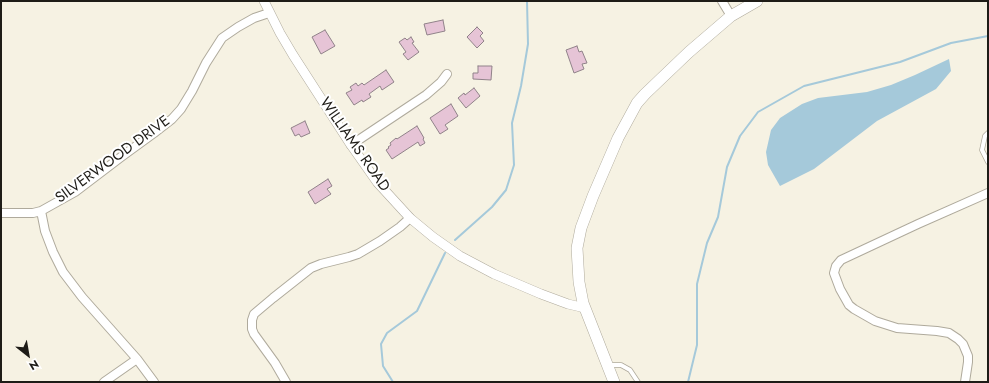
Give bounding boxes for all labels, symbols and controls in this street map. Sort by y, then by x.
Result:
street label: WILLIAMS ROAD [315,95,393,195]
street label: SILVERWOOD DRIVE [52,112,174,208]
north arrow [8,335,48,375]
text: N [26,356,42,374]

